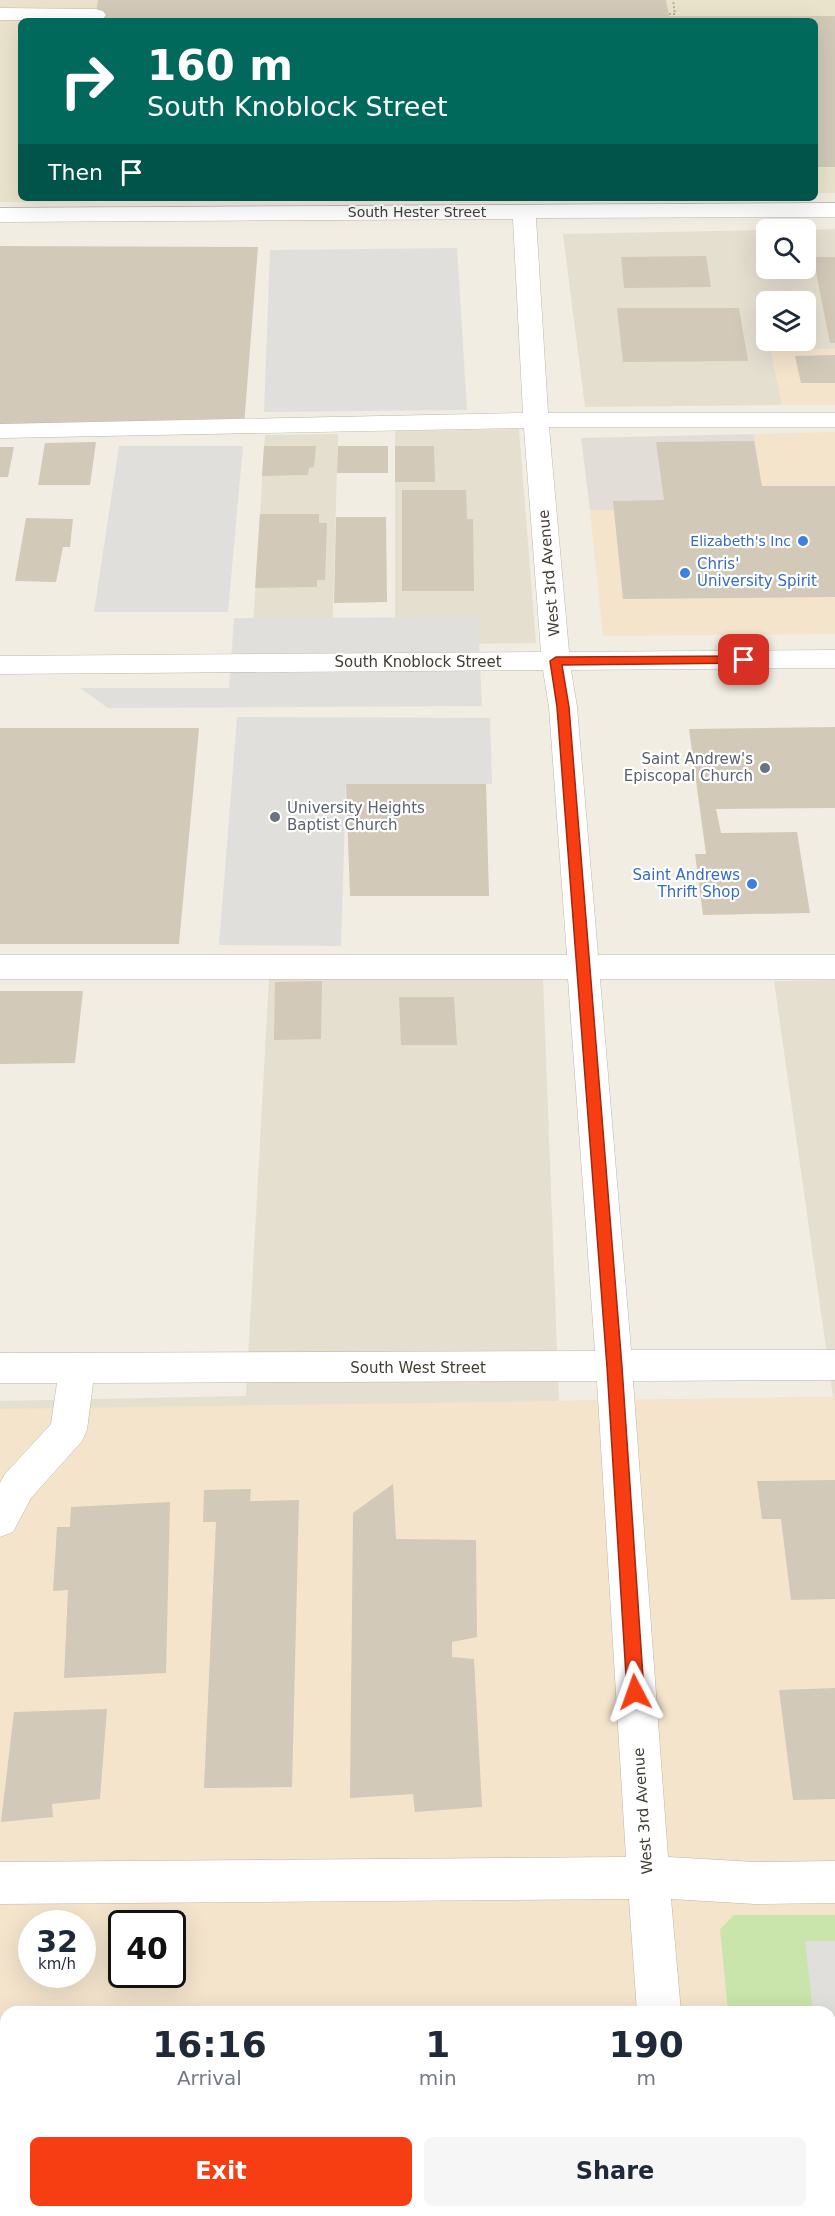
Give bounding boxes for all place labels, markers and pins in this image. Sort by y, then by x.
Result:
place label: Elizabeth's Inc [690,533,791,549]
marker: Elizabeth's Inc [796,534,810,548]
place label: Chris' University Spirit [697,555,817,590]
marker: Chris' University Spirit [678,566,692,580]
pin [718,634,769,685]
place label: Saint Andrew's Episcopal Church [624,750,753,785]
marker: Saint Andrew's Episcopal Church [758,761,772,775]
place label: University Heights Baptist Church [287,799,425,834]
marker: University Heights Baptist Church [268,810,282,824]
place label: Saint Andrews Thrift Shop [633,866,740,901]
marker: Saint Andrews Thrift Shop [745,877,759,891]

